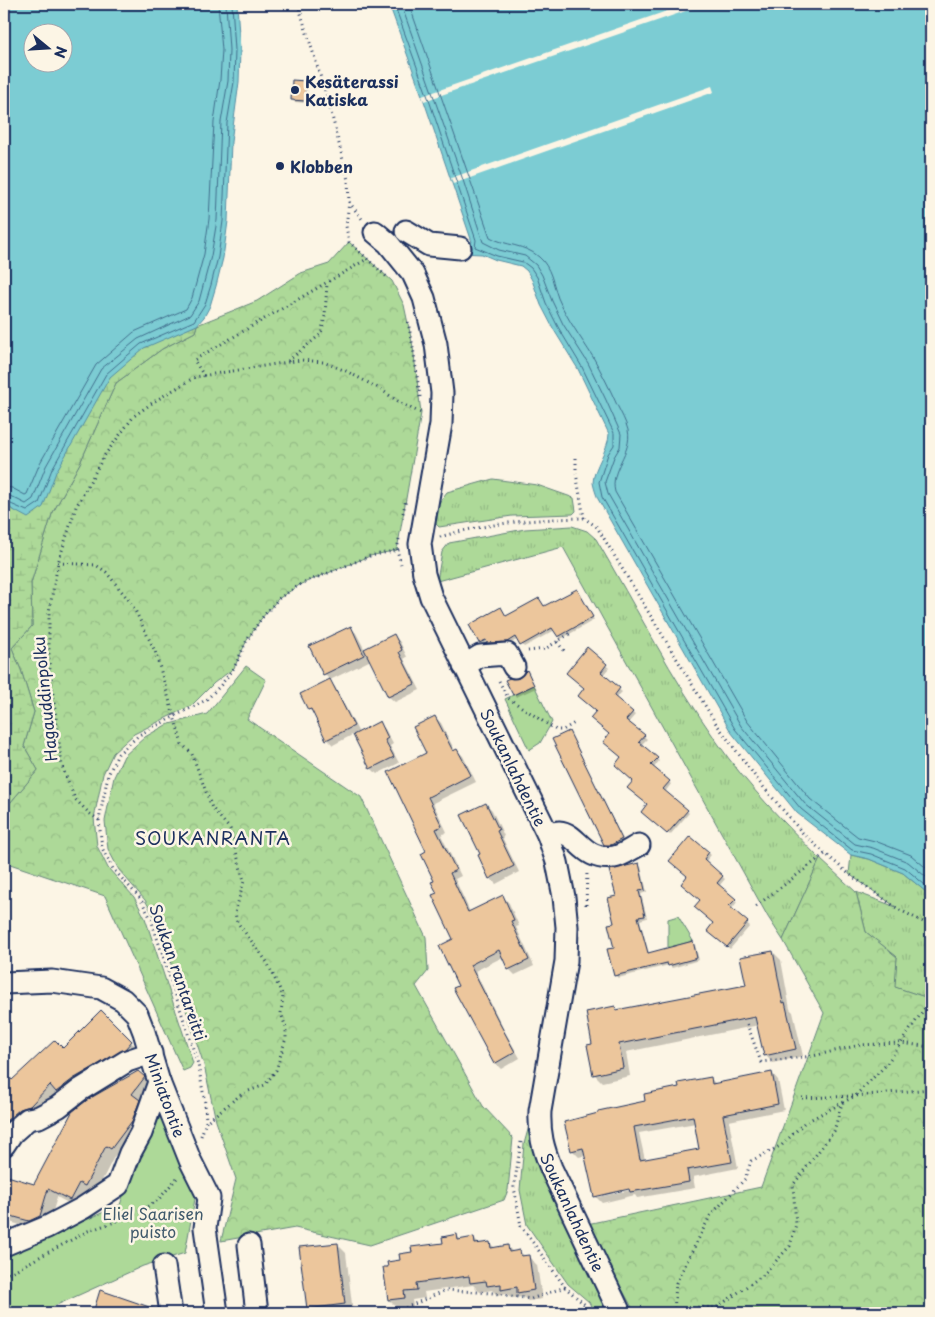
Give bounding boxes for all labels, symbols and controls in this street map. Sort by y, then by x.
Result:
north arrow [22,22,72,72]
text: N [49,44,73,61]
place label: Kesäterassi Katiska [305,69,399,111]
marker: Kesäterassi Katiska [289,84,301,96]
place label: Klobben [290,154,353,178]
marker: Klobben [274,160,286,172]
street label: Hagauddinpolku [26,635,62,763]
street label: Soukanlahdentie [475,704,553,830]
district label: SOUKANRANTA [135,824,291,851]
street label: Soukan rantareitti [144,900,214,1044]
street label: Miniatontie [140,1050,192,1140]
street label: Soukanlahdentie [535,1149,611,1275]
park label: Eliel Saarisen puisto [102,1201,204,1243]

